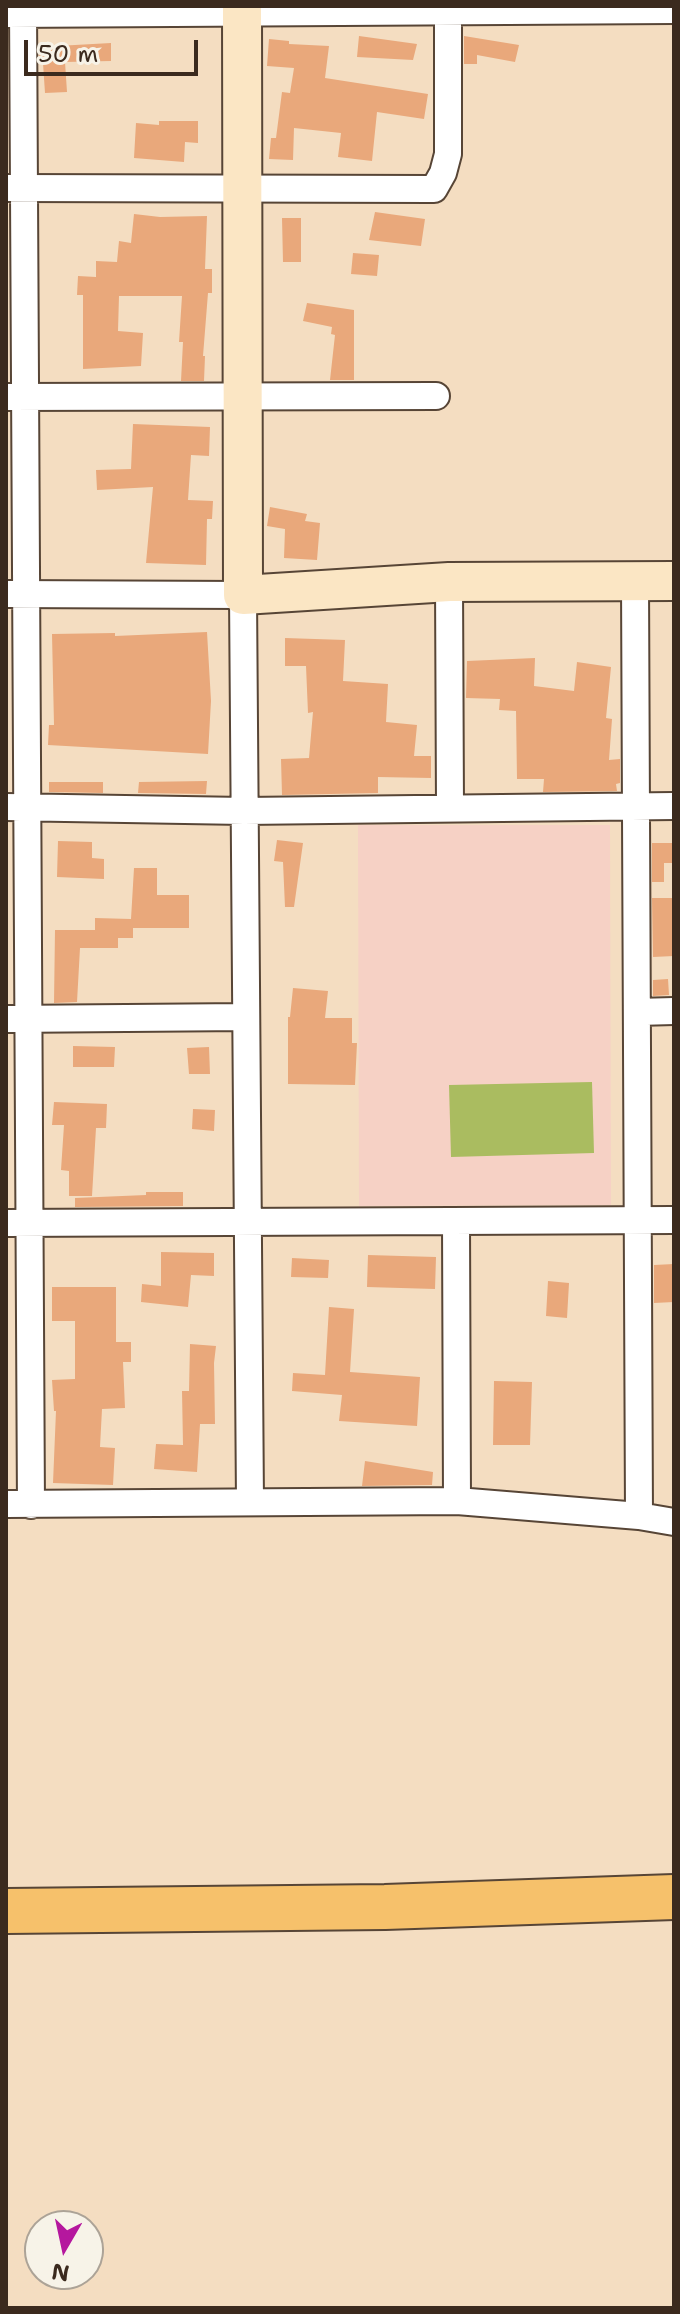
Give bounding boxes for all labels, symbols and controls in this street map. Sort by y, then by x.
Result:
scale bar [28,24,202,74]
text: 50 m [38,38,98,70]
north arrow [24,2210,104,2290]
text: N [50,2257,71,2288]

